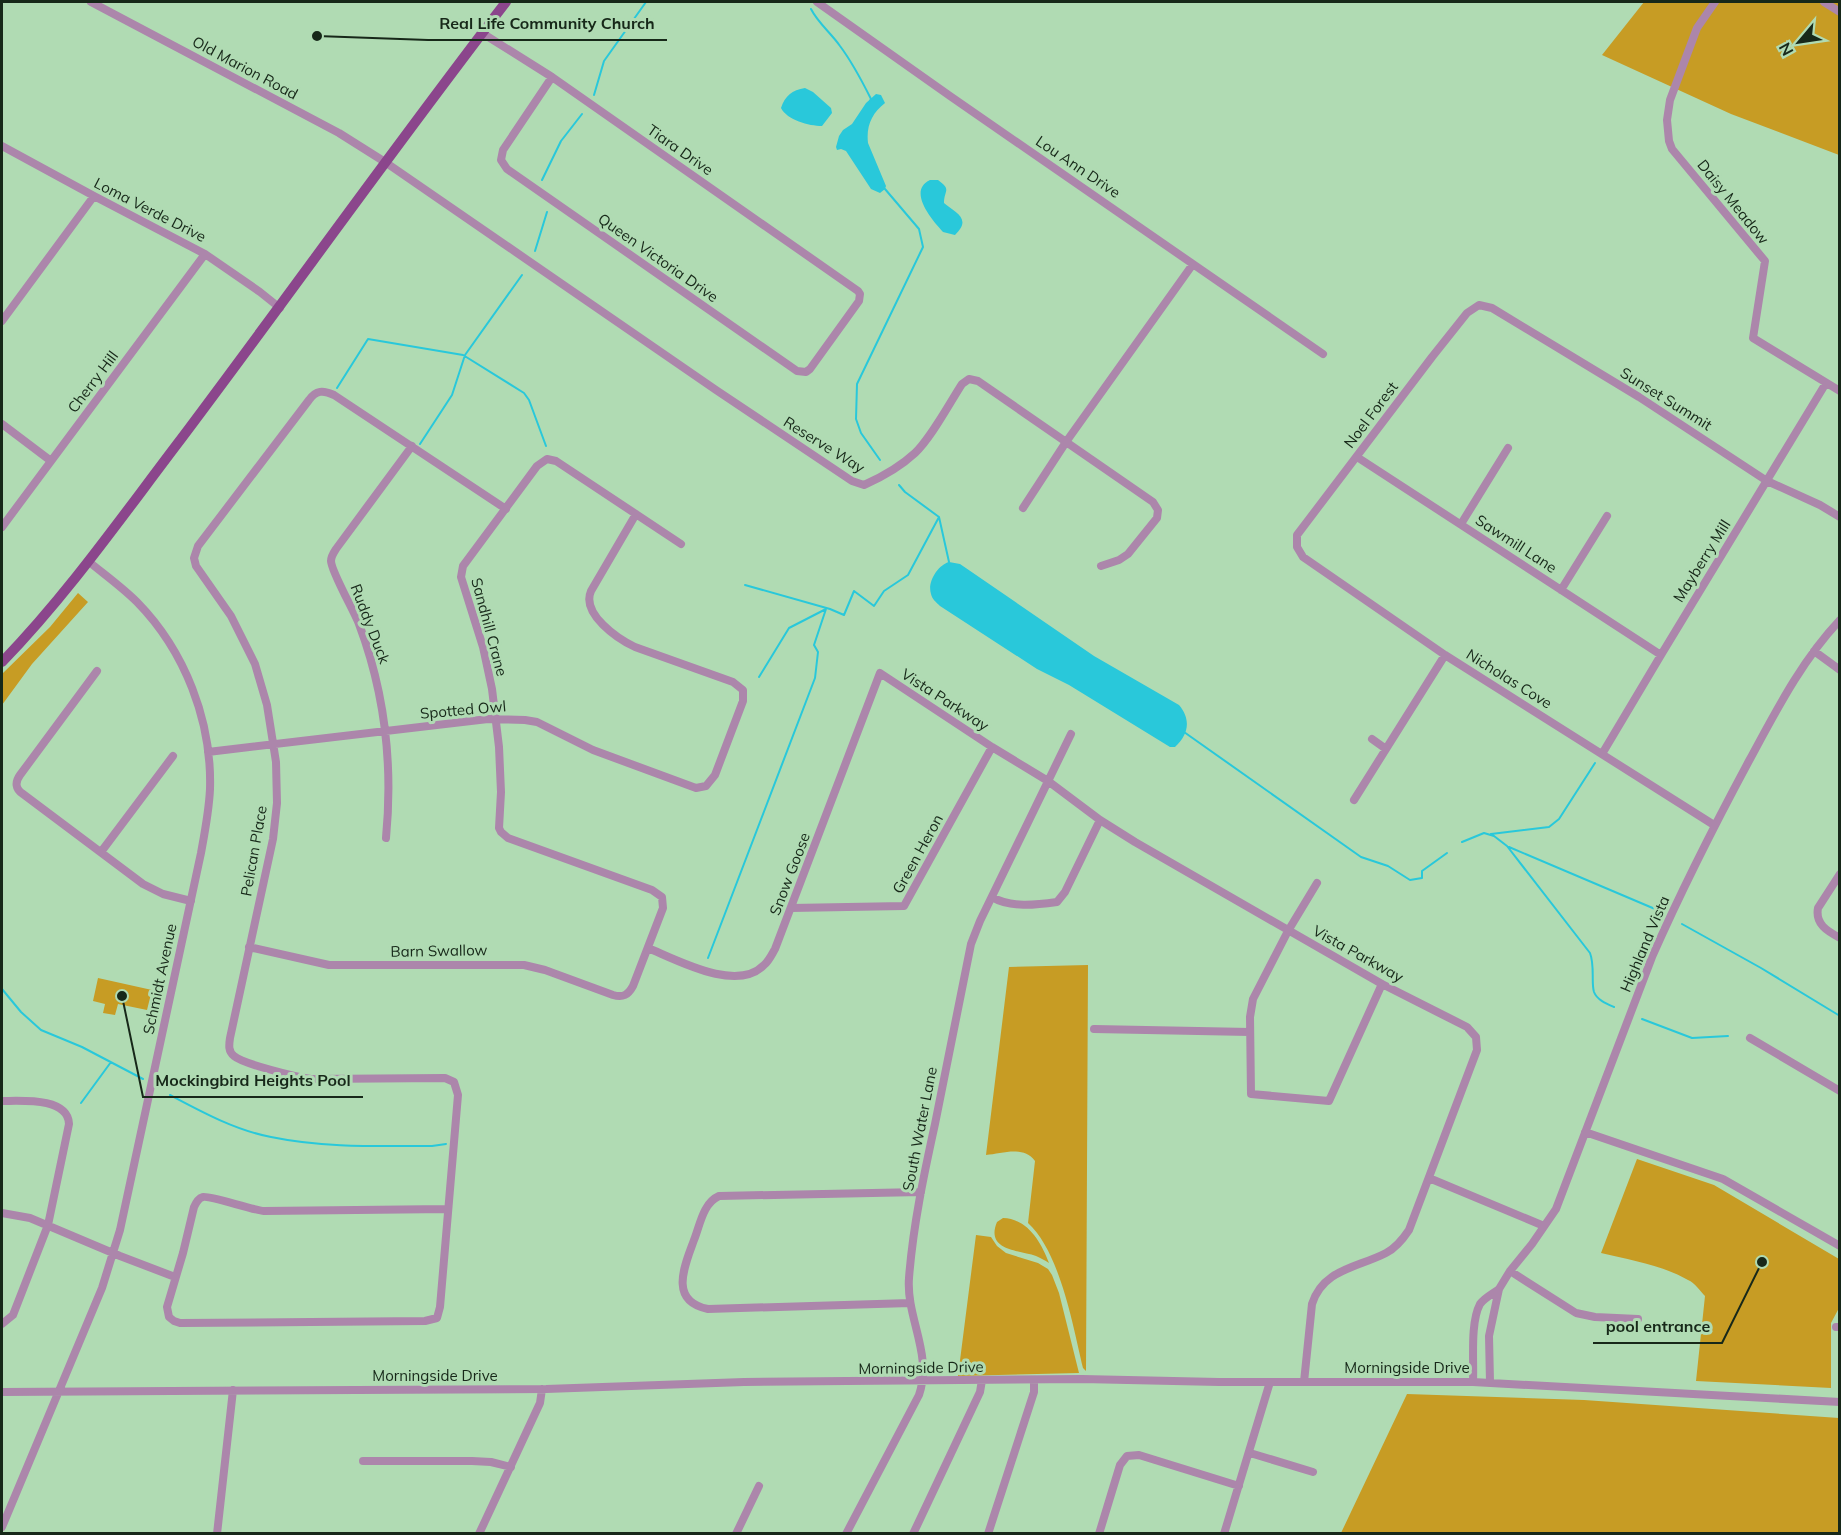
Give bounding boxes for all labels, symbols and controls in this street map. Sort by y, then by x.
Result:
callout: Real Life Community Church [428,6,667,40]
north arrow [1769,12,1829,72]
text: Real Life Community Church [439,13,655,33]
street label: Old Marion Road [189,32,301,103]
text: N [1774,39,1798,59]
street label: Tiara Drive [644,120,717,179]
street label: Lou Ann Drive [1032,131,1124,202]
street label: Daisy Meadow [1693,156,1773,248]
street label: Loma Verde Drive [91,173,209,246]
street label: Queen Victoria Drive [594,209,722,306]
street label: Cherry Hill [63,347,122,416]
street label: Sunset Summit [1617,363,1716,434]
street label: Noel Forest [1339,378,1402,452]
street label: Reserve Way [780,412,869,477]
street label: Sawmill Lane [1472,510,1561,577]
street label: Mayberry Mill [1669,516,1734,606]
street label: Sandhill Crane [467,576,512,678]
street label: Ruddy Duck [347,581,394,667]
street label: Nicholas Cove [1463,645,1556,713]
street label: Vista Parkway [898,664,993,735]
street label: Spotted Owl [419,696,507,723]
street label: Pelican Place [236,804,271,898]
street label: Green Heron [888,811,947,897]
street label: Snow Goose [765,830,814,918]
street label: Highland Vista [1616,893,1673,995]
street label: Vista Parkway [1310,921,1407,986]
street label: Schmidt Avenue [139,922,181,1036]
street label: Barn Swallow [390,940,488,961]
callout: Mockingbird Heights Pool [143,1063,363,1097]
street label: South Water Lane [898,1065,941,1193]
text: Mockingbird Heights Pool [155,1070,351,1090]
callout: pool entrance [1593,1309,1722,1343]
text: pool entrance [1606,1316,1710,1336]
street label: Morningside Drive [858,1357,984,1378]
street label: Morningside Drive [1344,1358,1470,1377]
street label: Morningside Drive [372,1366,498,1385]

